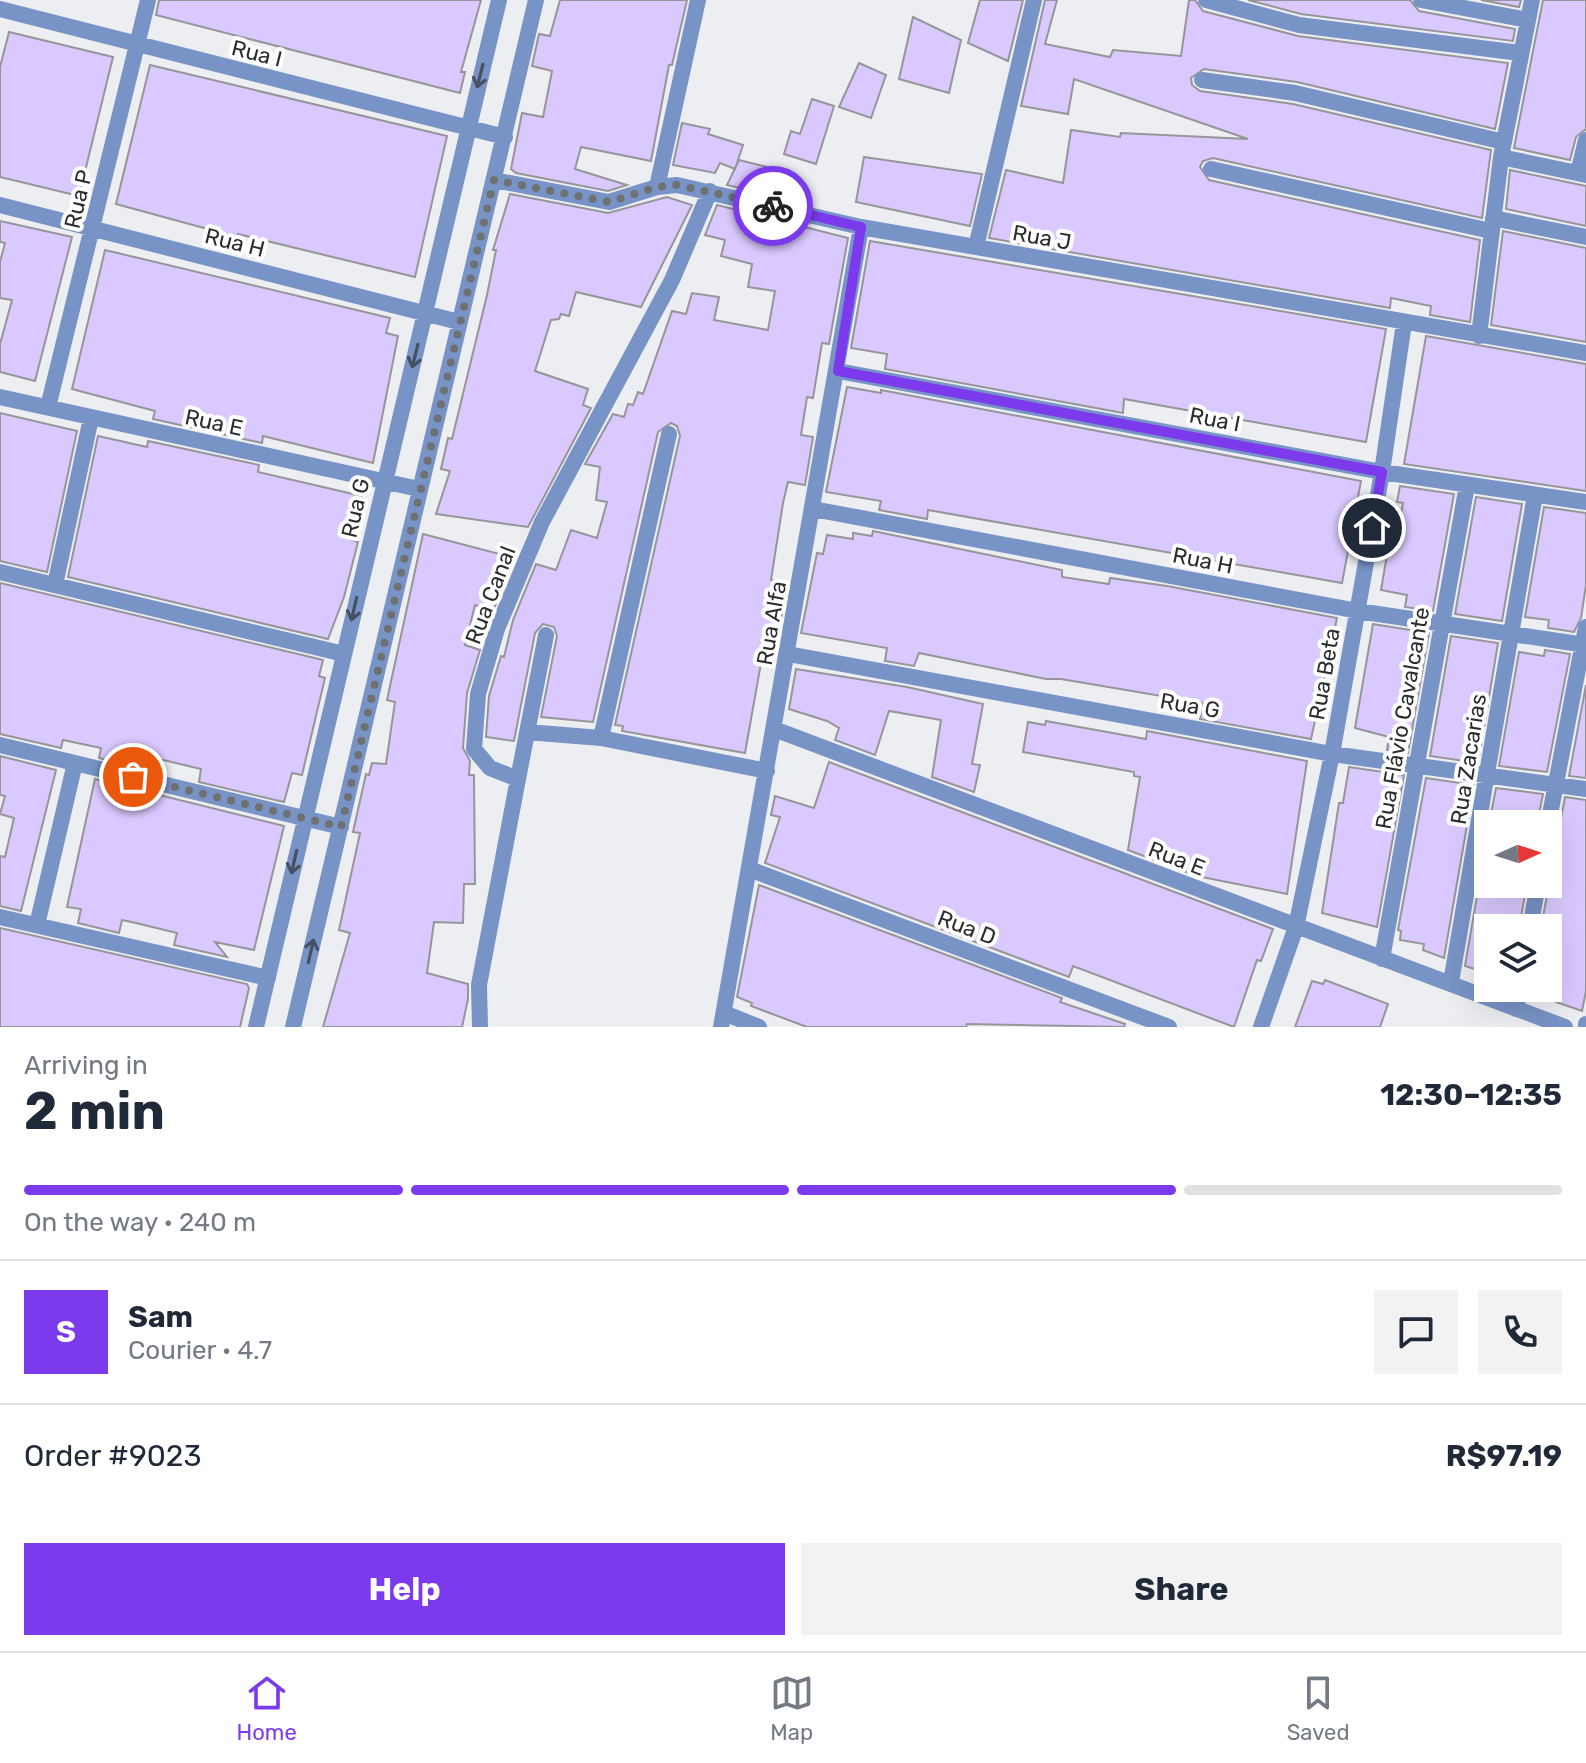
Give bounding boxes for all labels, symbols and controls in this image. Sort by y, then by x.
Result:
street label: Rua I [229,34,285,73]
one-way arrow [472,62,487,88]
courier [733,166,813,246]
street label: Rua P [59,167,98,231]
icon: bike [751,184,795,228]
street label: Rua J [1010,219,1073,256]
street label: Rua H [202,222,268,263]
one-way arrow [407,343,422,369]
street label: Rua I [1187,401,1243,438]
street label: Rua E [182,403,245,442]
street label: Rua G [336,476,375,540]
pin [1338,494,1406,562]
icon: home [1350,506,1394,550]
street label: Rua H [1170,541,1235,580]
street label: Rua Canal [459,542,521,648]
street label: Rua Alfa [751,579,792,667]
one-way arrow [346,596,361,621]
street label: Rua Flávio Cavalcante [1370,605,1435,831]
street label: Rua Beta [1303,626,1346,722]
street label: Rua G [1158,687,1222,724]
street label: Rua Zacarias [1445,692,1492,826]
pin [99,743,167,811]
icon: bag [111,755,155,799]
north arrow [1474,810,1562,898]
map controls [1474,810,1562,1002]
street label: Rua E [1145,835,1209,882]
one-way arrow [286,849,301,874]
street label: Rua D [934,904,1000,951]
button: layers [1474,914,1562,1002]
one-way arrow [305,939,320,964]
text: Arriving in [24,1050,148,1081]
text: 12:30–12:35 [1380,1077,1562,1113]
text: 2 min [24,1080,165,1142]
text: On the way · 240 m [24,1207,256,1238]
button: chat [1374,1290,1458,1374]
button: phone [1478,1290,1562,1374]
text: Sam [128,1299,193,1335]
text: S [56,1314,76,1350]
text: Courier · 4.7 [128,1335,272,1366]
text: Order #9023 [24,1438,202,1474]
text: R$97.19 [1446,1438,1562,1474]
button: Help [24,1543,785,1635]
button: Share [801,1543,1562,1635]
tab: Home [236,1671,297,1746]
tab: Map [770,1671,814,1746]
tab: Saved [1287,1671,1349,1746]

